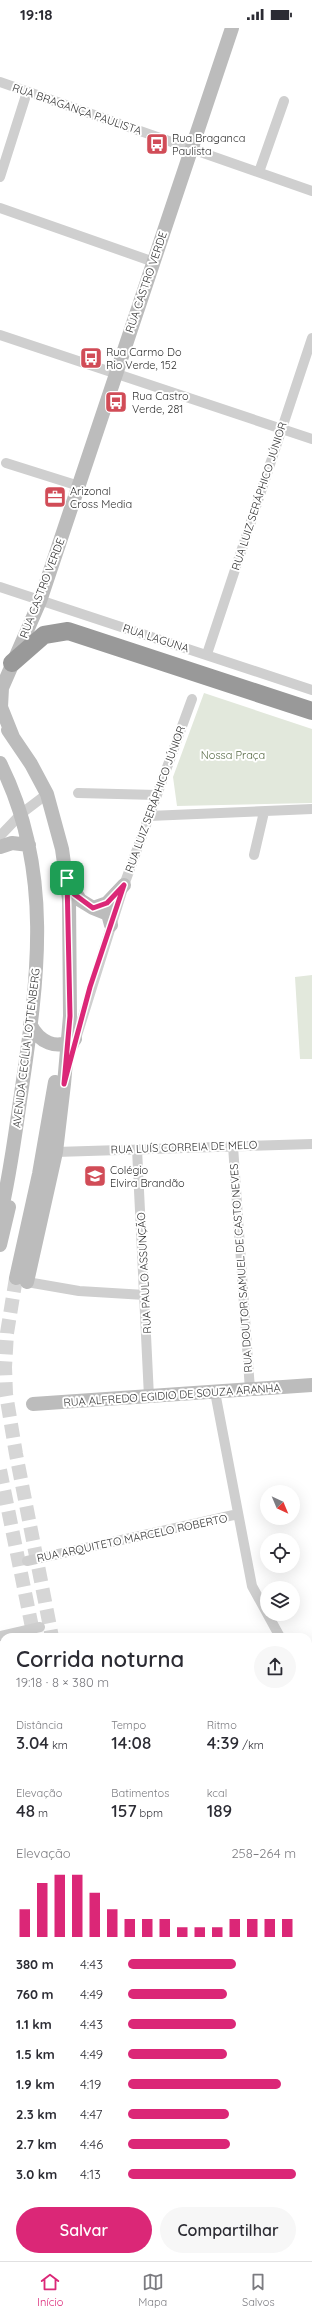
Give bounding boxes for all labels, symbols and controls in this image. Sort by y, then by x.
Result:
text: 19:18 [20,5,53,24]
street label: RUA BRAGANÇA PAULISTA [11,80,143,138]
bus stop icon: Rua Braganca Paulista [144,131,170,157]
place label: Rua Braganca Paulista [172,131,245,158]
street label: RUA CASTRO VERDE [122,230,170,334]
bus stop icon: Rua Carmo Do Rio Verde, 152 [78,345,104,371]
place label: Rua Carmo Do Rio Verde, 152 [106,345,182,372]
bus stop icon: Rua Castro Verde, 281 [103,389,129,415]
place label: Rua Castro Verde, 281 [132,389,189,416]
street label: RUA LUIZ SERÁPHICO JÚNIOR [228,420,290,572]
office icon: Arizonal Cross Media [42,484,68,510]
place label: Arizonal Cross Media [70,484,132,511]
street label: RUA CASTRO VERDE [16,536,68,640]
street label: RUA LAGUNA [121,621,191,655]
street label: RUA LUIZ SERÁPHICO JÚNIOR [122,724,188,874]
park label: Nossa Praça [201,748,265,762]
pin [50,861,84,895]
icon: arrive [56,867,78,889]
street label: AVENIDA CECÍLIA LOTTENBERG [9,967,43,1129]
street label: RUA LUÍS CORREIA DE MELO [110,1137,258,1157]
school or university icon: Colégio Elvira Brandão [82,1163,108,1189]
place label: Colégio Elvira Brandão [110,1163,185,1190]
street label: RUA DOUTOR SAMUEL DE CASTO NEVES [227,1163,255,1373]
street label: RUA PAULO ASSUNÇÃO [134,1212,154,1334]
street label: RUA ALFREDO EGIDIO DE SOUZA ARANHA [63,1380,281,1410]
north arrow [260,1485,300,1525]
map controls [260,1485,300,1621]
street label: RUA ARQUITETO MARCELO ROBERTO [35,1511,229,1565]
button: locate [260,1533,300,1573]
button: layers [260,1581,300,1621]
text: Corrida noturna [16,1645,184,1673]
button: share [254,1646,296,1688]
text: 19:18 · 8 × 380 m [16,1674,109,1690]
text: Distância [16,1718,63,1732]
text: Tempo [111,1718,146,1732]
text: Ritmo [207,1718,237,1732]
text: 3.04 [16,1732,49,1753]
text: 14:08 [111,1732,151,1753]
text: 4:39 [207,1732,239,1753]
text: km [49,1738,68,1752]
text: /km [239,1738,264,1752]
text: Elevação [16,1786,62,1800]
text: Batimentos [111,1786,169,1800]
text: kcal [207,1786,227,1800]
text: 48 [16,1800,35,1821]
text: 157 [111,1800,137,1821]
text: 189 [207,1800,232,1821]
text: m [35,1806,48,1820]
text: bpm [137,1806,163,1820]
text: Elevação [16,1845,71,1861]
text: 258–264 m [231,1845,296,1861]
text: 380 m [16,1956,54,1972]
text: 4:43 [80,1956,103,1972]
text: 760 m [16,1986,54,2002]
text: 4:49 [80,1986,103,2002]
text: 1.1 km [16,2016,52,2032]
text: 4:43 [80,2016,103,2032]
text: 1.5 km [16,2046,55,2062]
text: 4:49 [80,2046,103,2062]
text: 1.9 km [16,2076,55,2092]
text: 4:19 [80,2076,101,2092]
text: 2.3 km [16,2106,57,2122]
text: 4:47 [80,2106,102,2122]
text: 2.7 km [16,2136,57,2152]
text: 4:46 [80,2136,103,2152]
text: 3.0 km [16,2166,57,2182]
text: 4:13 [80,2166,101,2182]
button: Salvar [16,2207,152,2253]
button: Compartilhar [160,2207,296,2253]
tab: Início [37,2271,64,2309]
tab: Mapa [138,2271,167,2309]
tab: Salvos [242,2271,275,2309]

